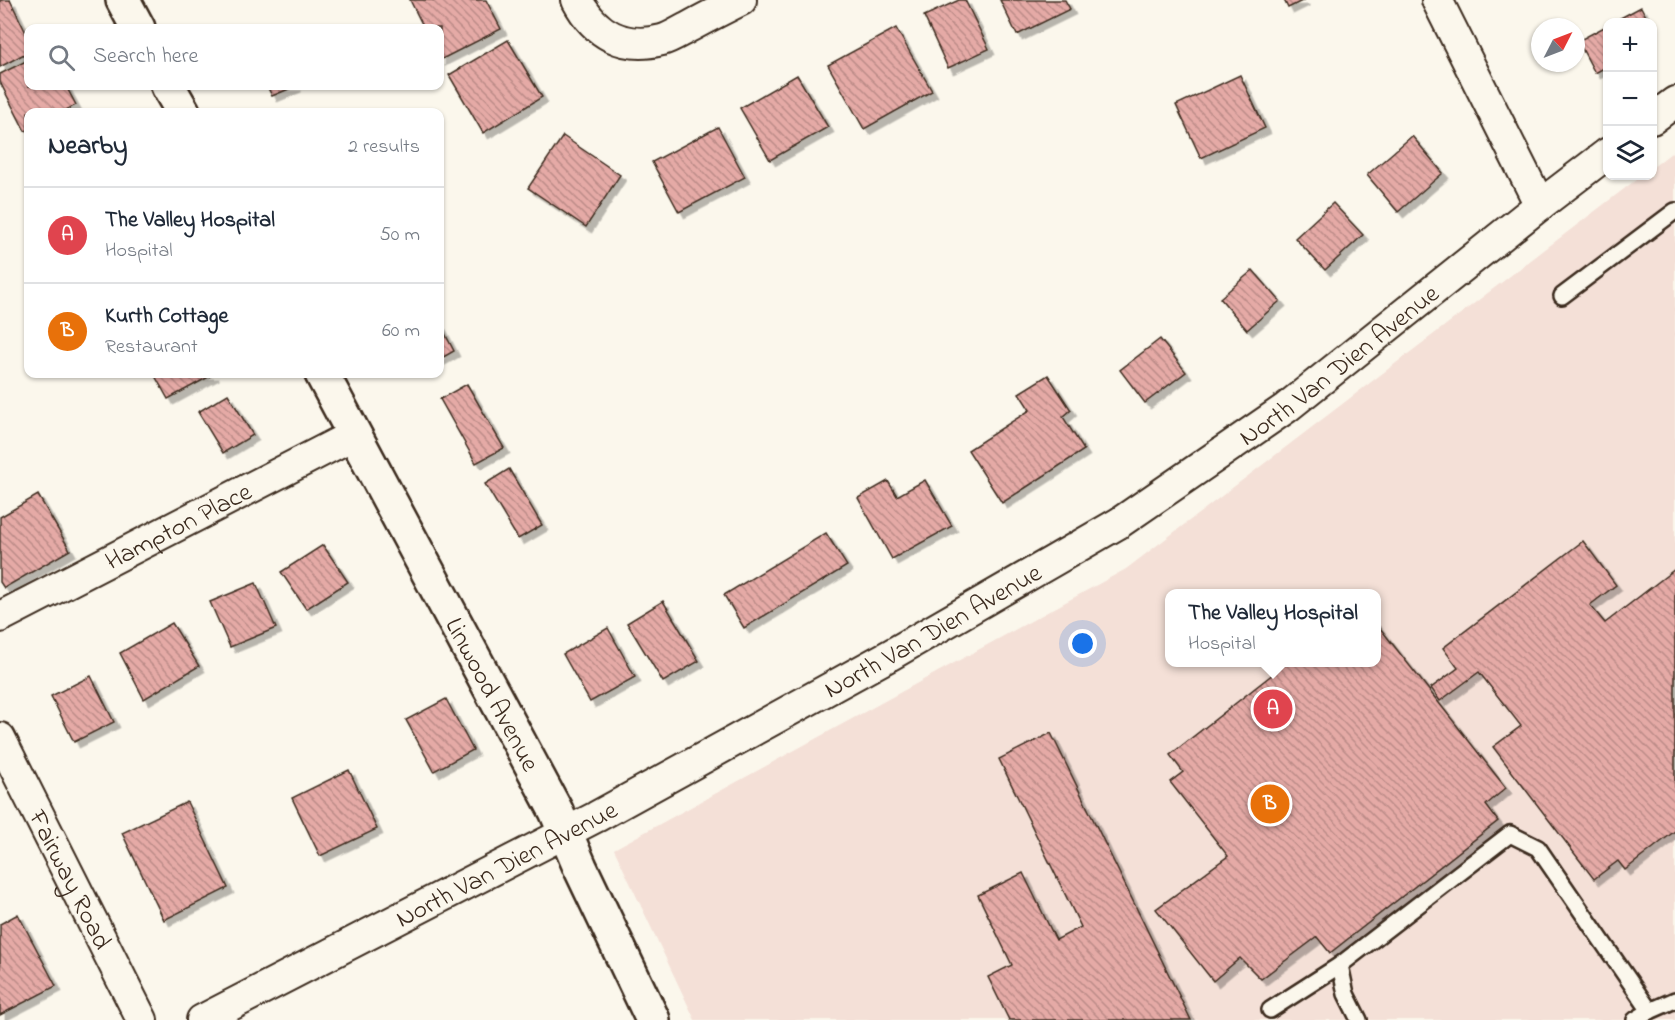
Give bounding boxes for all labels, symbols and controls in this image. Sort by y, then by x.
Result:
north arrow [1531,18,1585,72]
map controls [1603,18,1657,180]
button: + [1603,18,1657,72]
search box [24,24,444,90]
icon: search [45,41,78,74]
text: Search here [93,41,198,73]
button: − [1603,72,1657,126]
button: layers [1603,126,1657,180]
text: Nearby [48,128,127,166]
text: 2 results [348,133,420,162]
text: The Valley Hospital [105,205,275,237]
text: A [61,221,74,250]
text: 50 m [379,221,420,250]
text: Hospital [105,237,173,266]
street label: North Van Dien Avenue [1232,276,1449,457]
text: Kurth Cottage [105,301,228,333]
text: B [61,317,74,346]
text: 60 m [382,317,420,346]
text: Restaurant [105,333,198,362]
street label: Hampton Place [99,474,259,582]
street label: North Van Dien Avenue [818,555,1050,710]
popup [1165,589,1381,667]
text: The Valley Hospital [1188,598,1358,630]
street label: Linwood Avenue [434,612,548,780]
your location [1068,629,1097,658]
text: Hospital [1188,630,1256,659]
pin: A [1254,686,1292,732]
pin: B [1250,782,1290,826]
street label: North Van Dien Avenue [390,793,626,939]
street label: Fairway Road [17,803,120,957]

